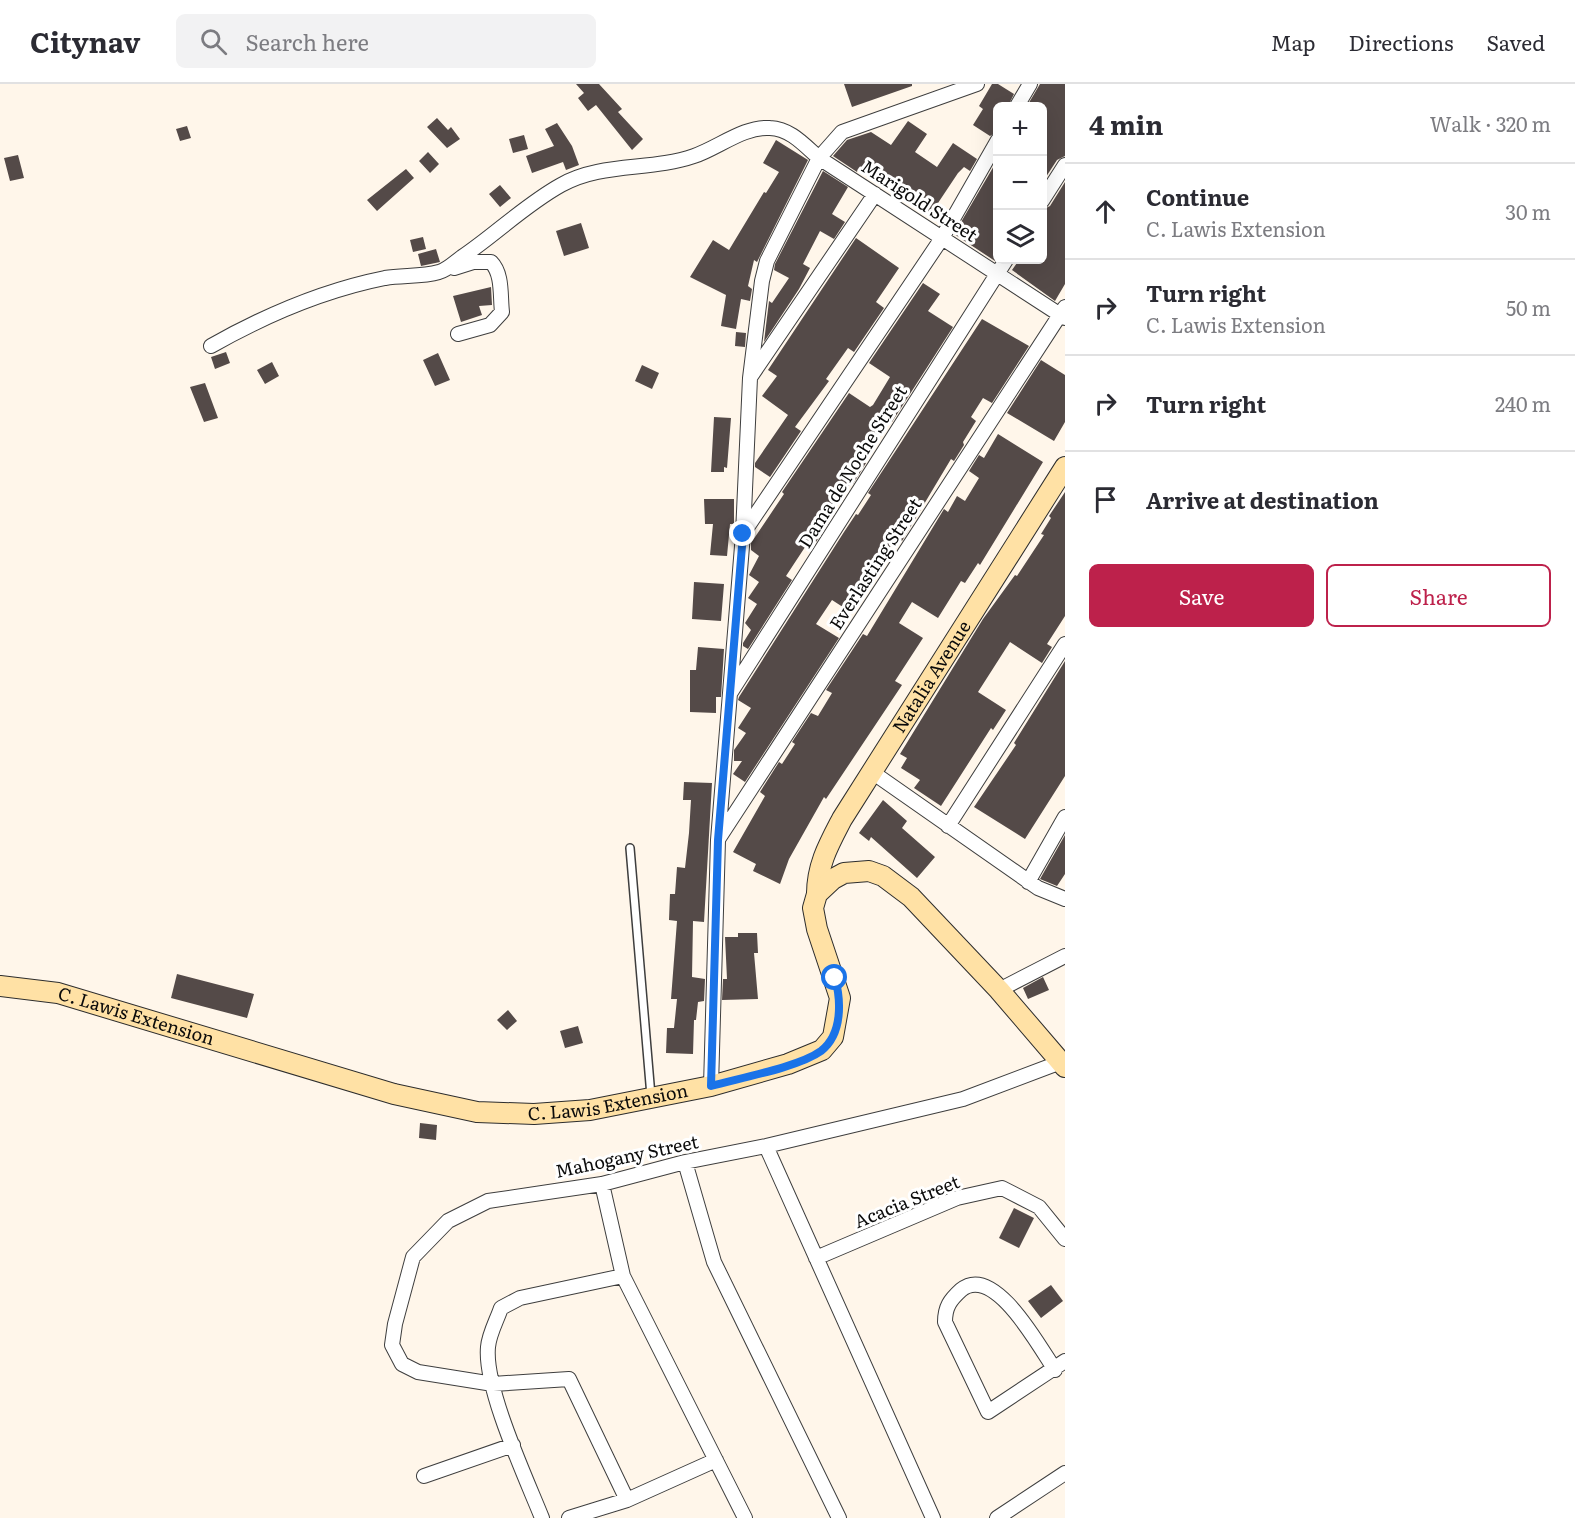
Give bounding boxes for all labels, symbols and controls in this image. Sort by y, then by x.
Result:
search box [176,14,596,68]
text: Citynav [30,20,140,62]
icon: search [197,25,230,58]
text: Search here [245,25,369,58]
text: Map [1271,26,1316,57]
text: Directions [1349,26,1454,57]
text: Saved [1487,26,1545,57]
map controls [993,102,1047,264]
button: + [993,102,1047,156]
text: 4 min [1089,104,1163,143]
text: Walk · 320 m [1430,108,1551,138]
street label: Marigold Street [856,152,984,248]
button: − [993,156,1047,210]
text: Continue [1146,180,1249,213]
icon: ahead [1089,195,1122,228]
text: 30 m [1505,196,1551,226]
button: layers [993,210,1047,264]
text: C. Lawis Extension [1146,213,1326,243]
text: Turn right [1146,276,1266,309]
icon: right [1089,291,1122,324]
text: 50 m [1506,292,1551,322]
text: C. Lawis Extension [1146,309,1326,339]
street label: Dama de Noche Street [791,379,913,553]
icon: right [1089,387,1122,420]
text: Turn right [1146,387,1266,420]
text: 240 m [1495,388,1551,418]
icon: arrive [1089,483,1122,516]
text: Arrive at destination [1146,483,1379,516]
street label: Everlasting Street [822,491,928,634]
route end [729,520,755,546]
button: Save [1089,564,1314,627]
button: Share [1326,564,1551,627]
street label: Natalia Avenue [885,615,977,738]
route start [821,964,847,990]
street label: C. Lawis Extension [55,979,218,1051]
street label: C. Lawis Extension [527,1076,690,1126]
street label: Mahogany Street [553,1127,701,1184]
street label: Acacia Street [850,1167,964,1234]

